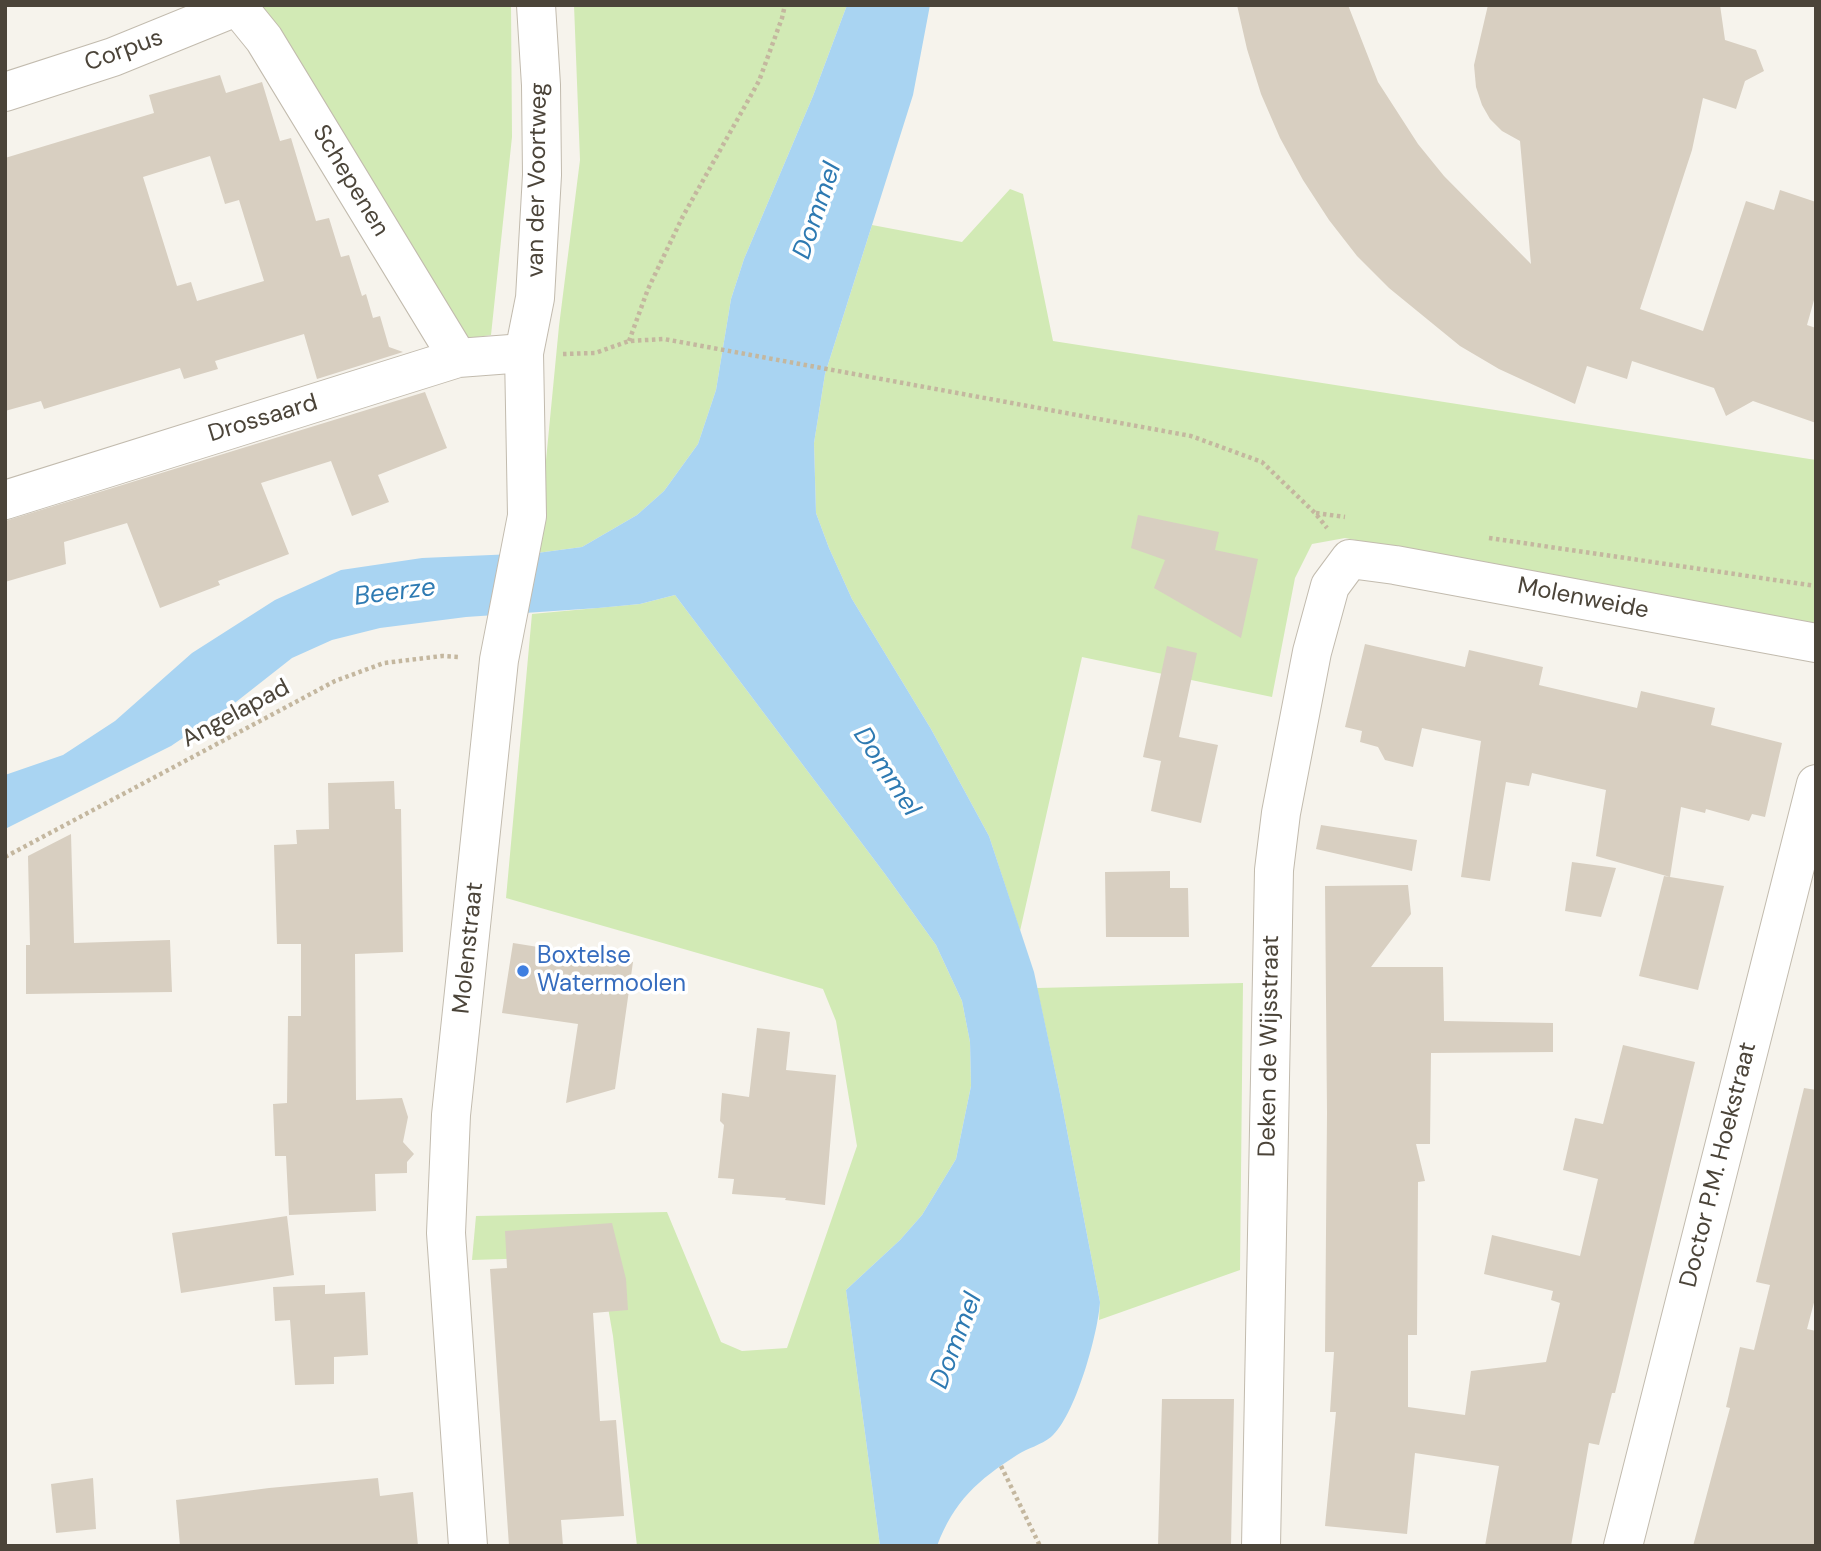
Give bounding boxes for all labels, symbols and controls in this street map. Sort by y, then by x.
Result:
street label: Corpus [81,24,167,78]
street label: van der Voortweg [522,82,554,278]
street label: Schepenen [305,120,395,242]
water label: Dommel [787,159,849,263]
street label: Drossaard [205,389,321,449]
street label: Molenweide [1515,572,1651,626]
water label: Beerze [352,573,438,613]
street label: Angelapad [177,674,295,754]
water label: Dommel [846,722,926,822]
street label: Molenstraat [448,881,490,1015]
street label: Deken de Wijsstraat [1254,935,1286,1157]
place label: Boxtelse Watermoolen [537,943,686,999]
marker: Boxtelse Watermoolen [515,963,531,979]
street label: Doctor P.M. Hoekstraat [1675,1039,1763,1291]
water label: Dommel [925,1289,989,1393]

